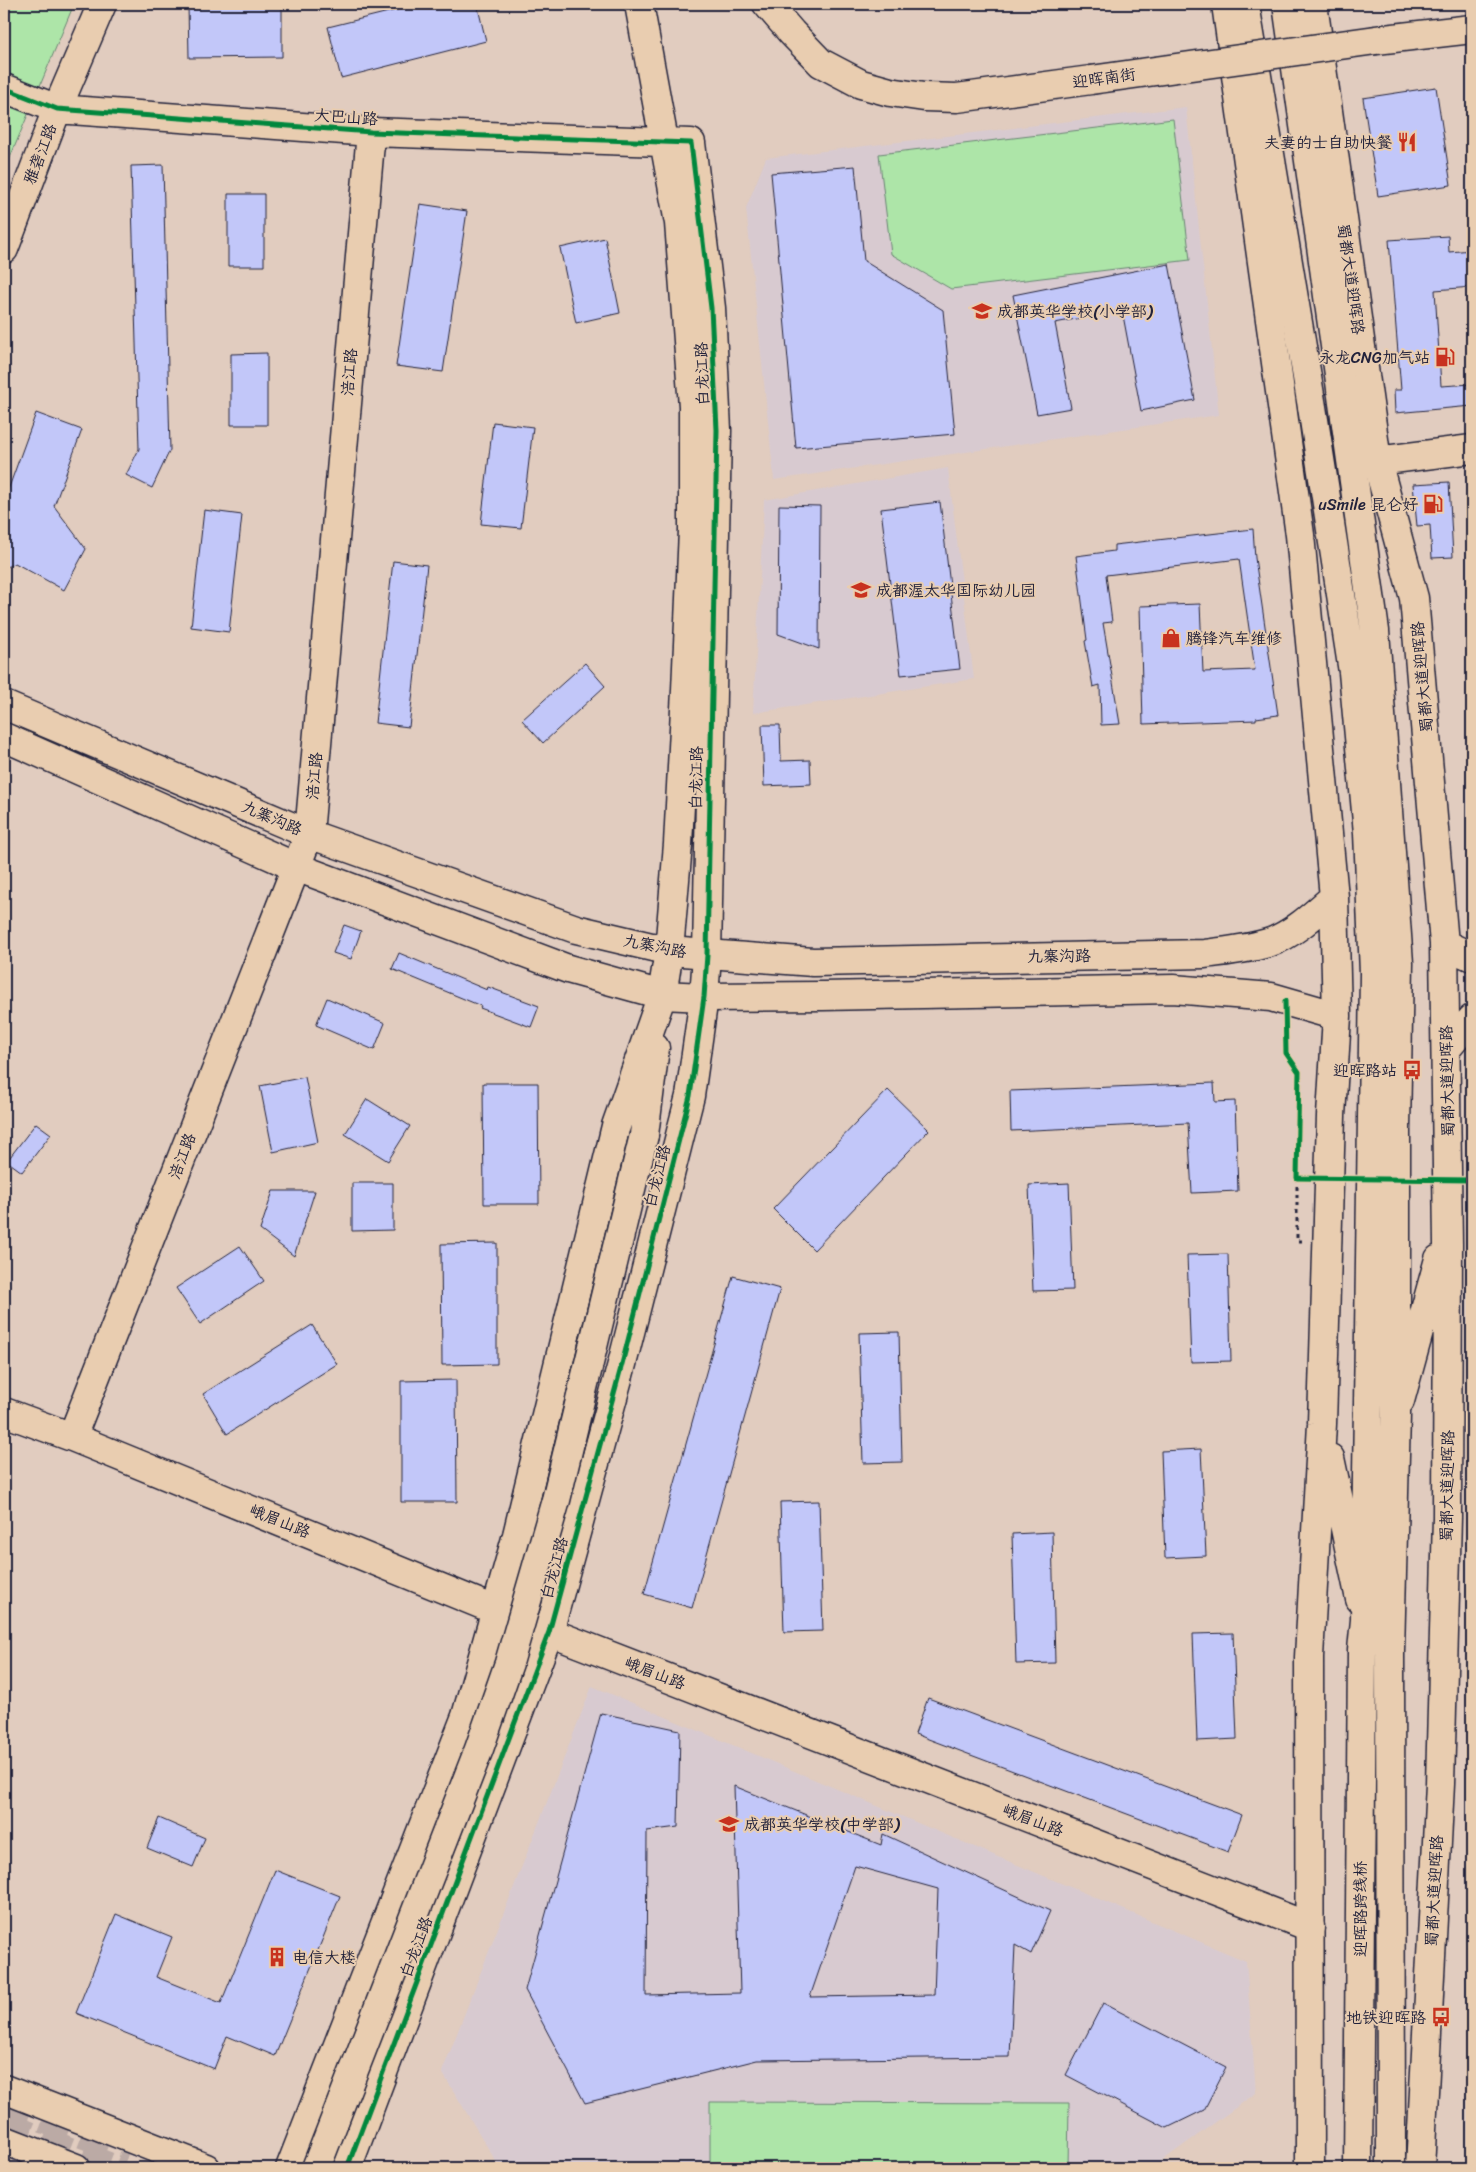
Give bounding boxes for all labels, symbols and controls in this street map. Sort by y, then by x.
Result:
street label: 迎晖南街 [1070,59,1138,97]
street label: 大巴山路 [313,100,379,134]
street label: 雅砻江路 [15,119,65,189]
place label: 夫妻的士自助快餐 [1264,128,1392,157]
restaurant icon: 夫妻的士自助快餐 [1396,131,1418,153]
street label: 蜀都大道迎晖路 [1329,222,1373,336]
place label: 成都英华学校(小学部) [997,297,1154,326]
school or university icon: 成都英华学校(小学部) [971,300,993,322]
street label: 白龙江路 [686,342,718,406]
place label: 永龙CNG加气站 [1319,343,1430,372]
fuel station icon: 永龙CNG加气站 [1434,346,1456,368]
street label: 涪江路 [332,347,366,397]
place label: uSmile 昆仑好 [1318,490,1418,519]
fuel station icon: uSmile 昆仑好 [1422,493,1444,515]
place label: 成都渥太华国际幼儿园 [876,576,1036,605]
school or university icon: 成都渥太华国际幼儿园 [850,579,872,601]
street label: 蜀都大道迎晖路 [1403,620,1441,734]
place label: 腾锋汽车维修 [1186,624,1282,653]
shop icon: 腾锋汽车维修 [1160,627,1182,649]
street label: 白龙江路 [681,746,711,810]
street label: 涪江路 [297,751,331,801]
street label: 九寨沟路 [237,792,307,844]
street label: 九寨沟路 [621,926,689,966]
street label: 九寨沟路 [1027,941,1091,971]
street label: 蜀都大道迎晖路 [1432,1025,1462,1137]
place label: 迎晖路站 [1333,1056,1397,1085]
bus stop icon: 迎晖路站 [1401,1059,1423,1081]
street label: 涪江路 [160,1128,204,1184]
street label: 白龙江路 [635,1141,679,1211]
street label: 蜀都大道迎晖路 [1432,1430,1462,1542]
street label: 峨眉山路 [245,1496,315,1546]
street label: 白龙江路 [532,1533,576,1603]
street label: 峨眉山路 [620,1648,690,1698]
street label: 峨眉山路 [998,1795,1068,1845]
place label: 成都英华学校(中学部) [744,1810,901,1839]
school or university icon: 成都英华学校(中学部) [718,1813,740,1835]
street label: 蜀都大道迎晖路 [1417,1834,1451,1948]
street label: 迎晖路跨线桥 [1346,1861,1375,1957]
street label: 白龙江路 [391,1912,441,1982]
place label: 电信大楼 [292,1943,356,1972]
building icon: 电信大楼 [266,1946,288,1968]
place label: 地铁迎晖路 [1346,2003,1426,2032]
bus stop icon: 地铁迎晖路 [1430,2006,1452,2028]

